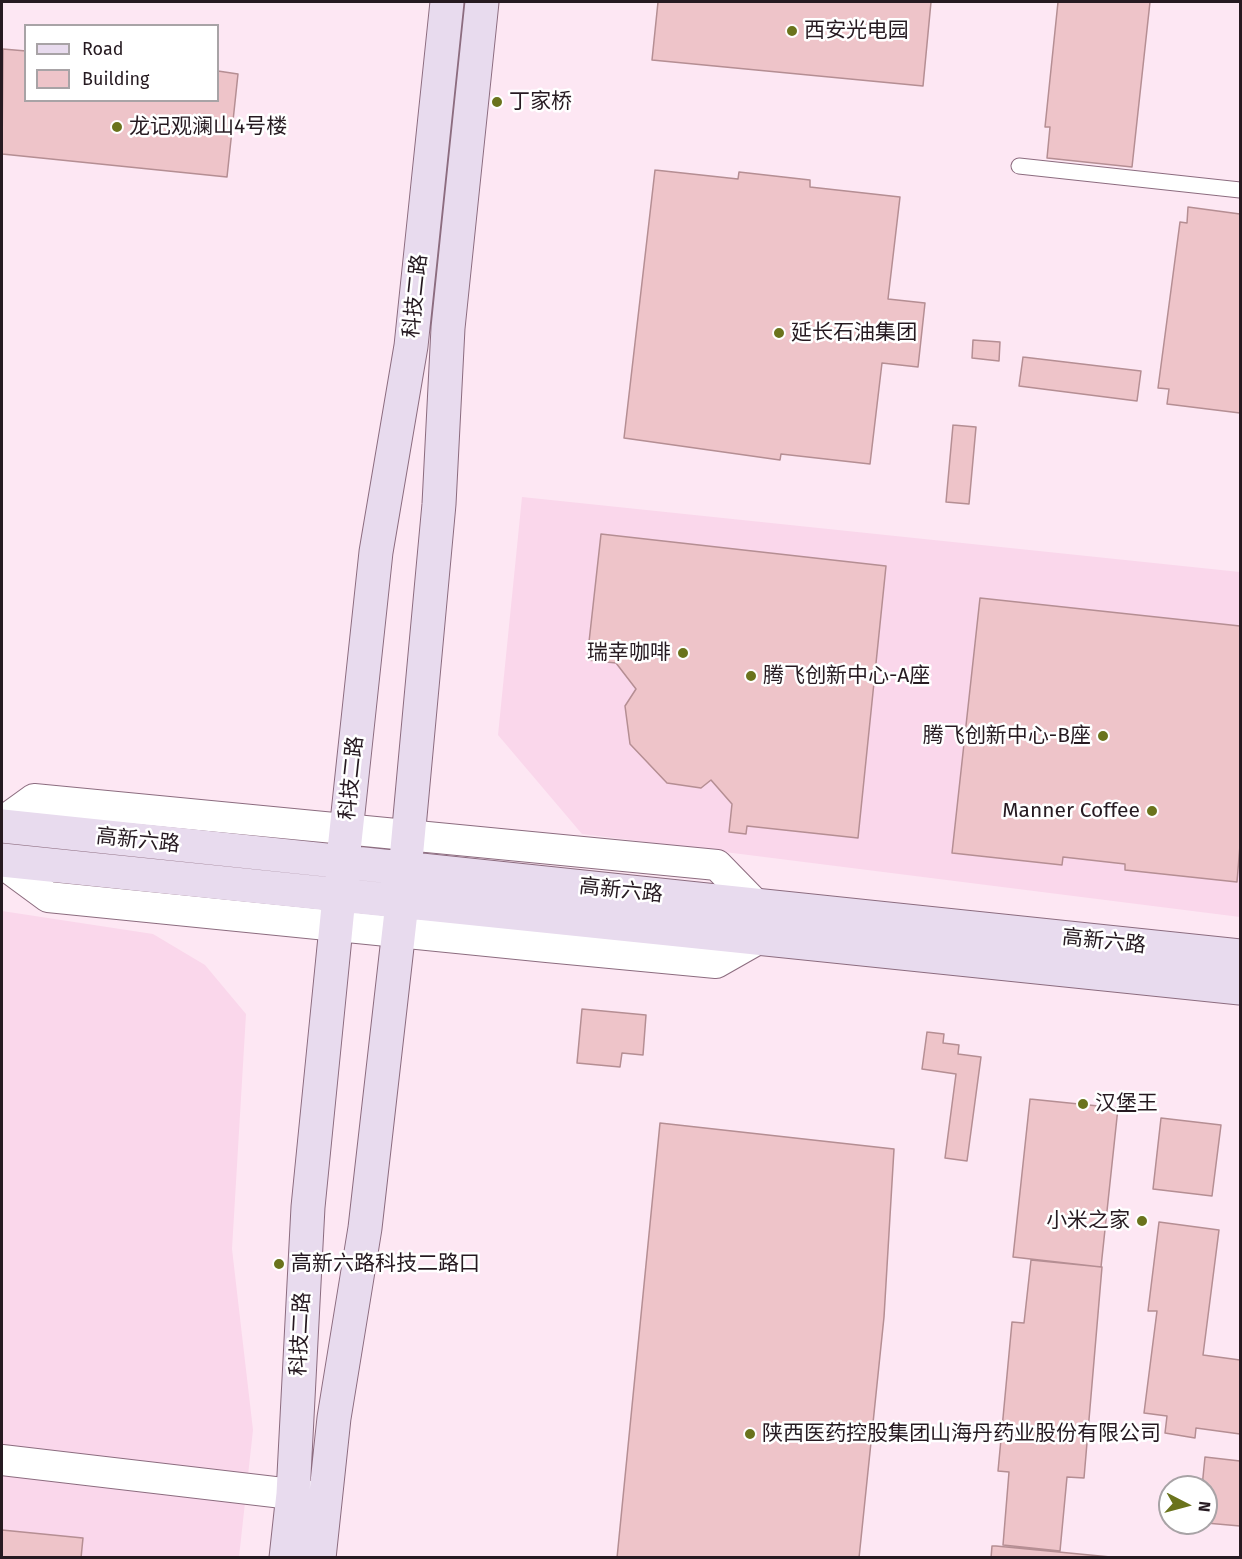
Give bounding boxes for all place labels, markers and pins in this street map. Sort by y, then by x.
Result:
place label: 西安光电园 [804,18,909,44]
marker: 西安光电园 [785,24,799,38]
place label: 丁家桥 [509,89,572,115]
marker: 丁家桥 [490,95,504,109]
place label: 龙记观澜山4号楼 [129,114,287,140]
marker: 龙记观澜山4号楼 [110,120,124,134]
place label: 延长石油集团 [791,320,917,346]
marker: 延长石油集团 [772,326,786,340]
place label: 瑞幸咖啡 [587,640,671,666]
marker: 瑞幸咖啡 [676,646,690,660]
place label: 腾飞创新中心-A座 [763,663,930,689]
marker: 腾飞创新中心-A座 [744,669,758,683]
place label: 腾飞创新中心-B座 [923,723,1091,749]
marker: 腾飞创新中心-B座 [1096,729,1110,743]
place label: Manner Coffee [1002,798,1140,824]
marker: Manner Coffee [1145,804,1159,818]
place label: 汉堡王 [1095,1091,1158,1117]
marker: 汉堡王 [1076,1097,1090,1111]
place label: 小米之家 [1046,1208,1130,1234]
marker: 小米之家 [1135,1214,1149,1228]
place label: 高新六路科技二路口 [291,1251,480,1277]
marker: 高新六路科技二路口 [272,1257,286,1271]
place label: 陕西医药控股集团山海丹药业股份有限公司 [762,1421,1161,1447]
marker: 陕西医药控股集团山海丹药业股份有限公司 [743,1427,757,1441]

